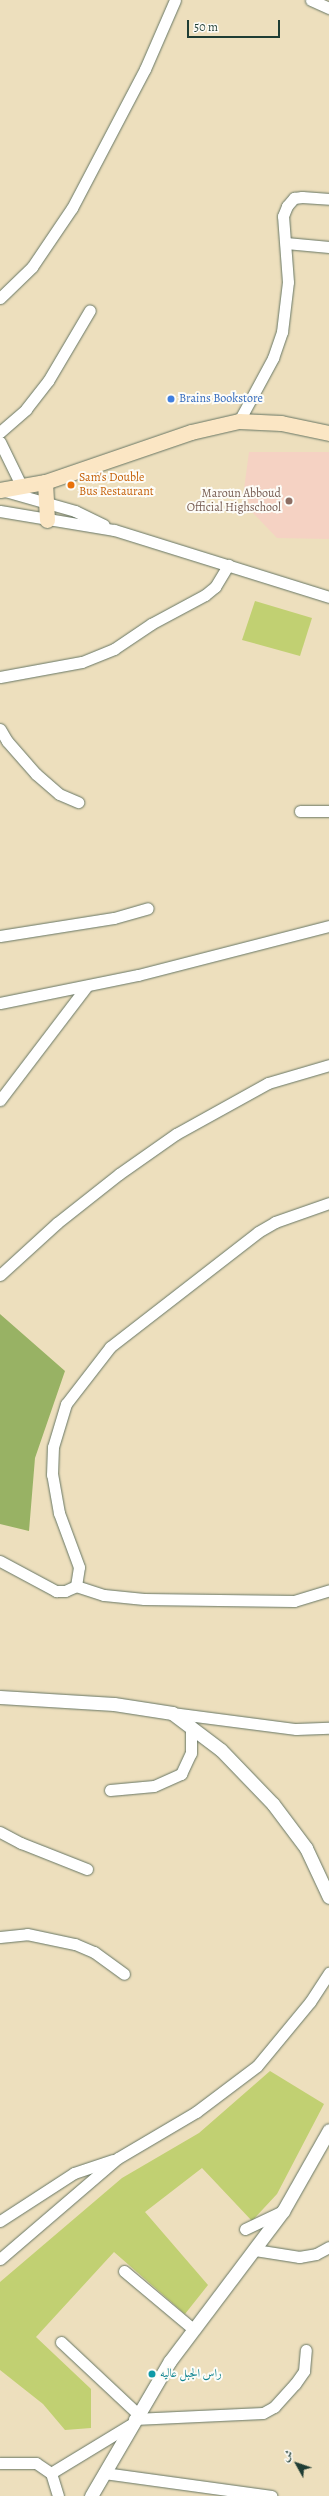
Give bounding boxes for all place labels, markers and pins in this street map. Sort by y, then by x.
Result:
place label: Brains Bookstore [179,392,263,406]
marker: Brains Bookstore [166,394,176,404]
place label: Sam's Double Bus Restaurant [79,471,154,499]
marker: Sam's Double Bus Restaurant [66,480,76,490]
place label: Maroun Abboud Official Highschool [187,487,281,515]
marker: Maroun Abboud Official Highschool [284,496,294,506]
place label: راس الجبل عاليه [160,2367,222,2381]
marker: راس الجبل عاليه [147,2369,157,2379]

